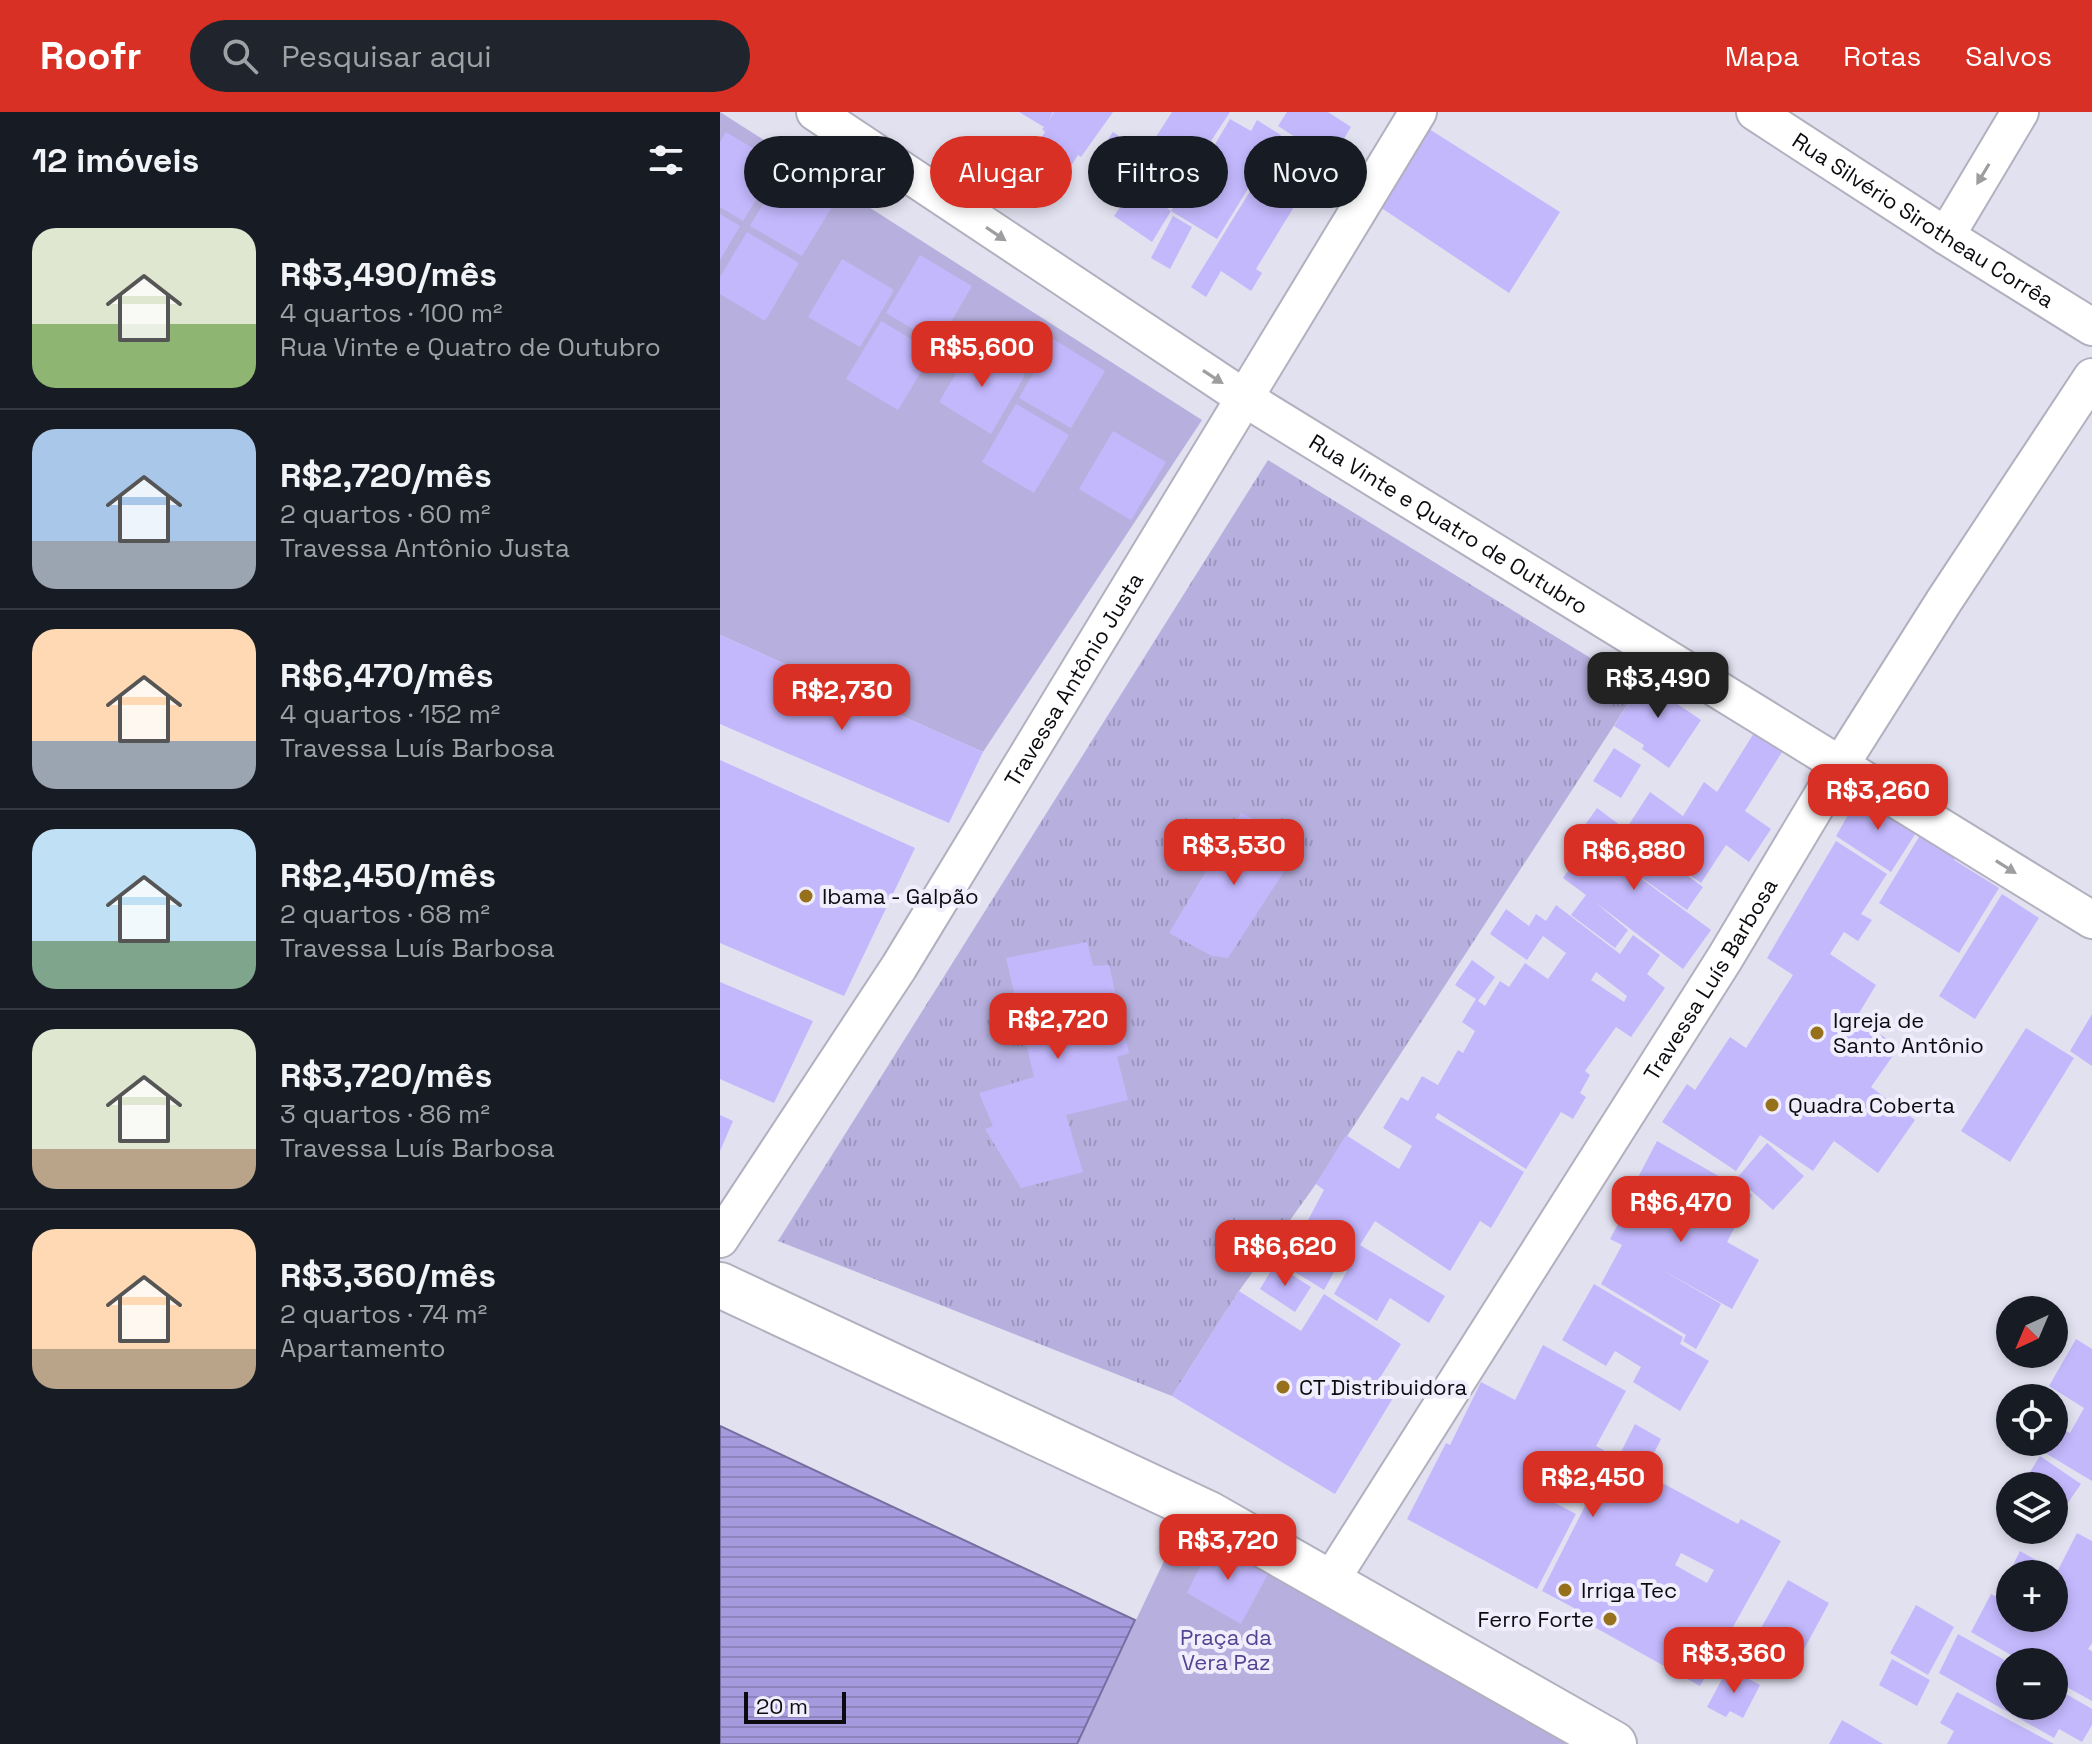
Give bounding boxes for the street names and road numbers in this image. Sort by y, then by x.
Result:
street label: Rua Silvério Sirotheau Corrêa [1787,126,2060,314]
street label: Rua Vinte e Quatro de Outubro [1304,427,1593,620]
street label: Travessa Antônio Justa [998,567,1149,792]
street label: Travessa Luís Barbosa [1637,873,1784,1086]

